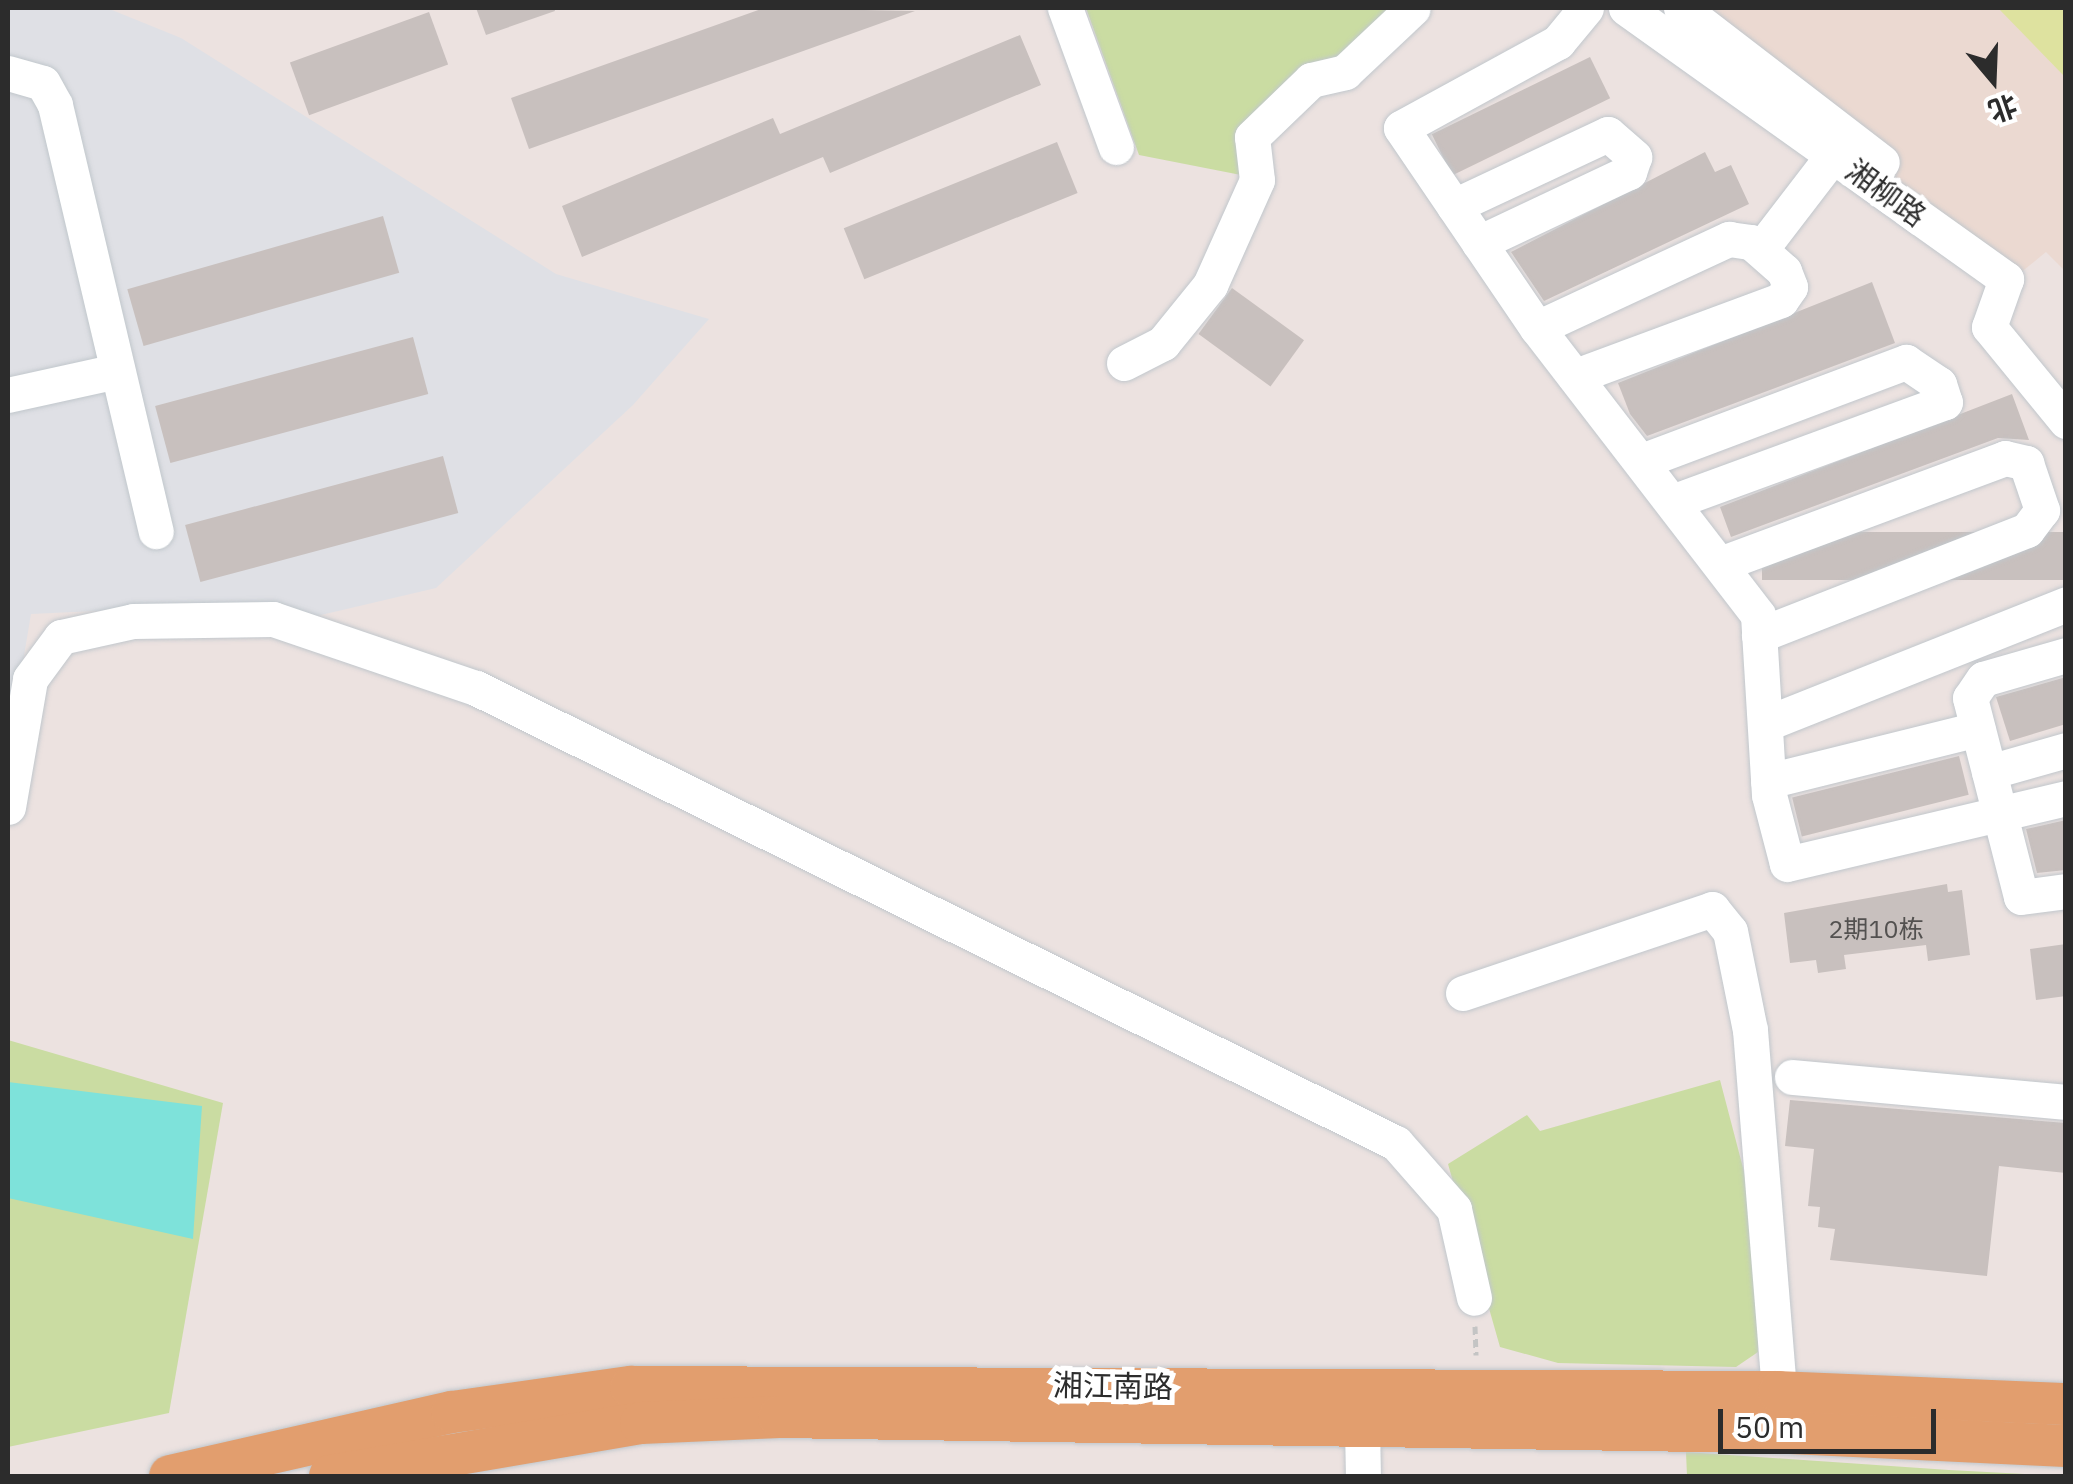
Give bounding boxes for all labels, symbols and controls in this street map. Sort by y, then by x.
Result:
north arrow [1943,30,2043,130]
text: 北 [1984,87,2022,131]
street label: 湘柳路 [1839,152,1933,234]
house number: 2期10栋 [1829,914,1923,944]
street label: 湘江南路 [1053,1367,1173,1405]
scale bar [1723,1389,1940,1451]
text: 50 m [1735,1407,1804,1446]

